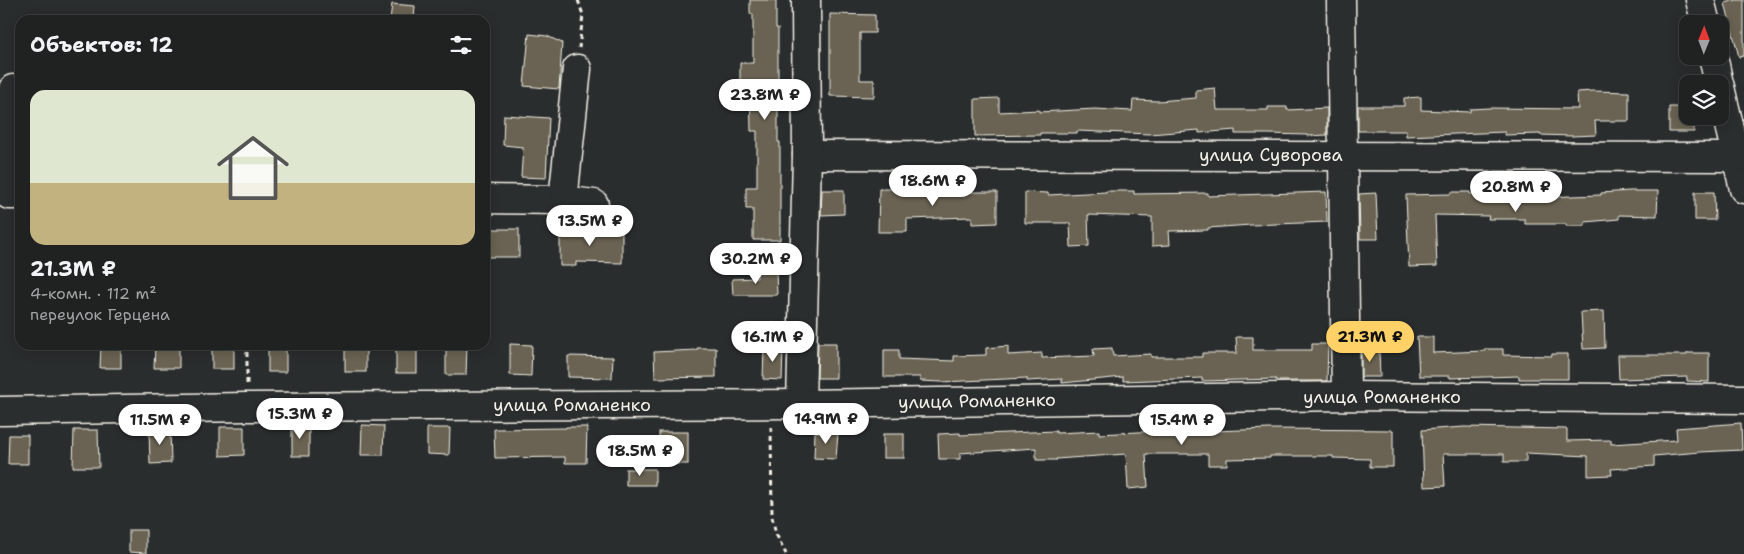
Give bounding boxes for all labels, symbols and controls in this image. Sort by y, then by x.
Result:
north arrow [1679,15,1729,65]
map controls [1679,15,1729,125]
text: Объектов: 12 [30,31,173,59]
icon: filters [447,31,475,59]
button: layers [1679,75,1729,125]
pin: 23.8M ₽ [719,78,811,121]
text: 23.8M ₽ [730,84,800,105]
icon: home [208,123,298,213]
street label: улица Суворова [1199,143,1343,167]
pin: 18.6M ₽ [887,164,979,207]
text: 18.6M ₽ [900,170,966,191]
pin: 20.8M ₽ [1470,170,1562,213]
text: 20.8M ₽ [1481,176,1551,197]
pin: 13.5M ₽ [544,204,636,247]
text: 13.5M ₽ [557,210,623,231]
pin: 30.2M ₽ [710,242,802,285]
text: 30.2M ₽ [721,248,791,269]
text: 21.3M ₽ [30,255,116,283]
text: 4-комн. · 112 m² [30,283,157,304]
text: переулок Герцена [30,304,170,325]
pin: 16.1M ₽ [727,320,819,363]
pin: 21.3M ₽ [1324,320,1416,363]
text: 16.1M ₽ [742,326,804,347]
text: 21.3M ₽ [1337,326,1403,347]
street label: улица Романенко [1303,385,1461,409]
street label: улица Романенко [898,388,1056,414]
street label: улица Романенко [493,393,651,417]
pin: 15.3M ₽ [254,398,346,440]
pin: 14.9M ₽ [780,402,872,445]
text: 15.3M ₽ [267,403,333,424]
pin: 11.5M ₽ [114,404,206,446]
pin: 15.4M ₽ [1136,404,1228,446]
text: 14.9M ₽ [794,408,858,429]
text: 11.5M ₽ [129,409,191,430]
text: 15.4M ₽ [1150,409,1214,430]
pin: 18.5M ₽ [594,434,686,477]
text: 18.5M ₽ [607,440,673,461]

